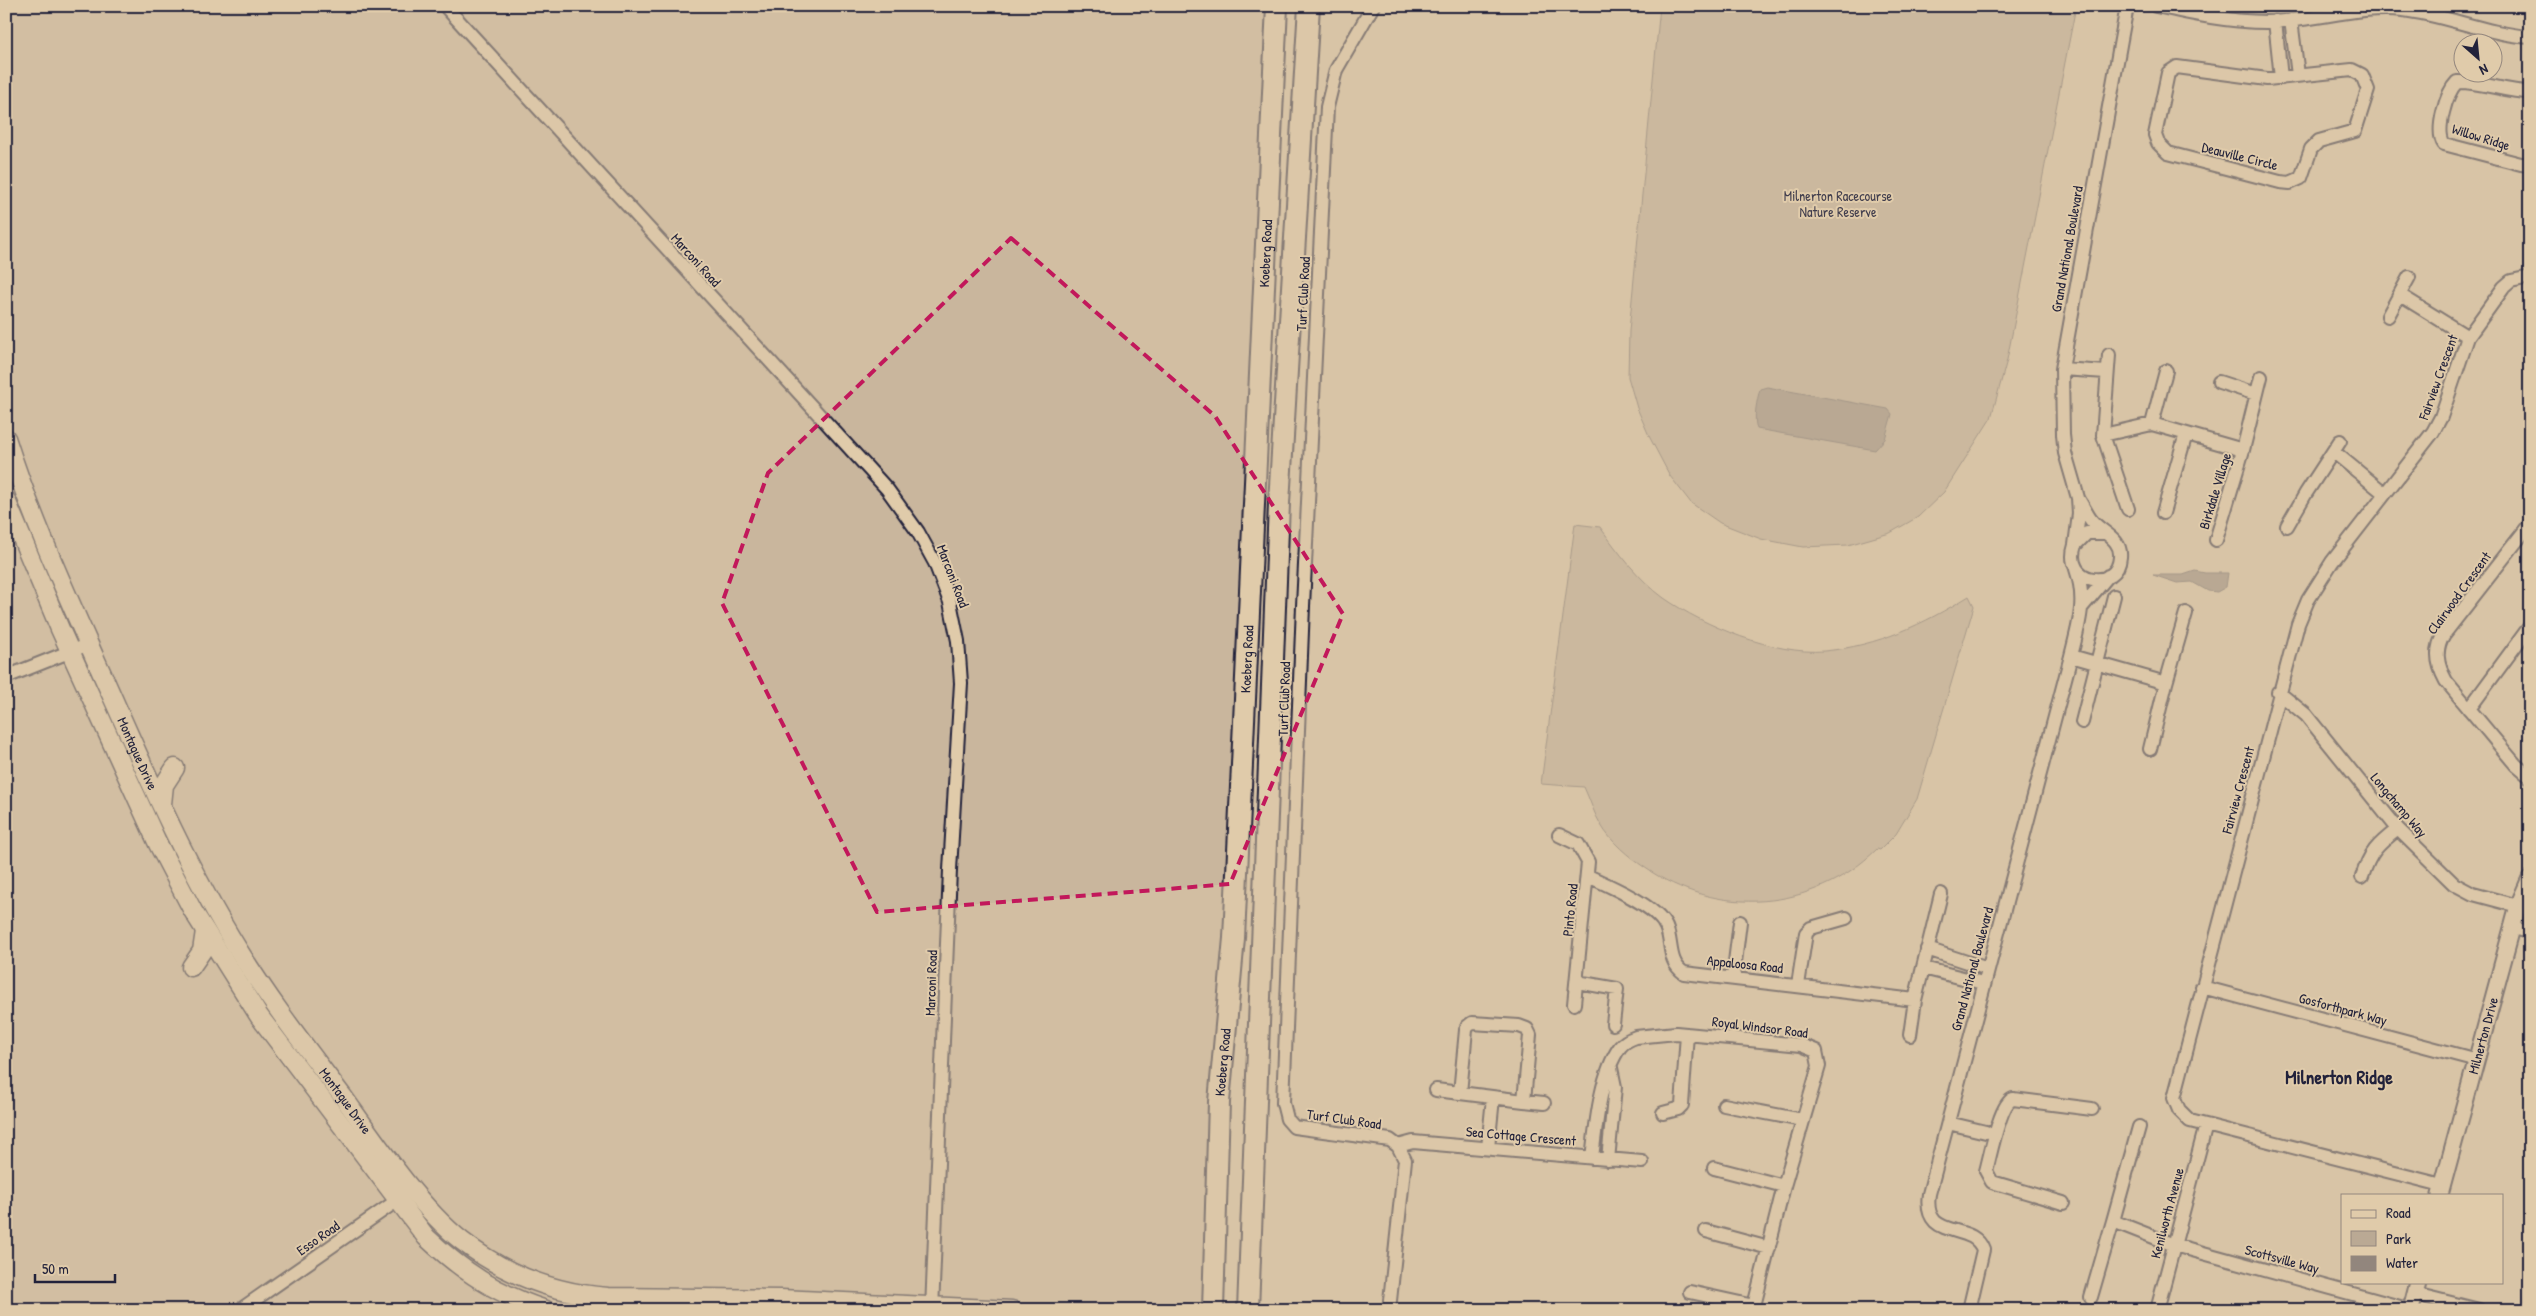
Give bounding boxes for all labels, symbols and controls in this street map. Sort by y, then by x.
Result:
north arrow [2454,32,2504,82]
text: N [2476,60,2492,80]
street label: Willow Ridge [2449,119,2513,155]
street label: Deauville Circle [2200,137,2281,174]
street label: Grand National Boulevard [2046,184,2087,313]
park label: Milnerton Racecourse Nature Reserve [1784,186,1893,221]
street label: Koeberg Road [1254,219,1276,288]
street label: Marconi Road [667,229,726,291]
street label: Turf Club Road [1291,256,1314,332]
street label: Fairview Crescent [2413,331,2462,423]
street label: Birkdale Village [2194,450,2236,532]
street label: Marconi Road [933,542,974,610]
street label: Clairwood Crescent [2422,547,2495,638]
street label: Koeberg Road [1235,624,1257,693]
street label: Turf Club Road [1273,661,1294,737]
street label: Montague Drive [113,714,163,793]
street label: Fairview Crescent [2217,744,2258,836]
street label: Longchamp Way [2366,768,2432,842]
street label: Pinto Road [1557,882,1582,937]
street label: Grand National Boulevard [1946,904,1997,1033]
street label: Marconi Road [920,949,941,1016]
street label: Appaloosa Road [1706,950,1785,978]
street label: Gosforthpark Way [2297,988,2389,1030]
street label: Milnerton Drive [2463,995,2502,1076]
street label: Royal Windsor Road [1711,1011,1810,1043]
street label: Koeberg Road [1210,1027,1235,1097]
street label: Montague Drive [315,1063,377,1138]
district label: Milnerton Ridge [2285,1064,2393,1091]
street label: Turf Club Road [1306,1104,1383,1133]
street label: Sea Cottage Crescent [1465,1121,1577,1151]
street label: Kenilworth Avenue [2145,1165,2188,1260]
legend [2341,1194,2504,1284]
text: Road [2386,1202,2411,1223]
street label: Esso Road [292,1216,344,1259]
text: Park [2386,1228,2411,1249]
street label: Scottsville Way [2243,1239,2321,1279]
scale bar [35,1251,115,1283]
text: Water [2386,1252,2418,1273]
text: 50 m [42,1258,69,1279]

